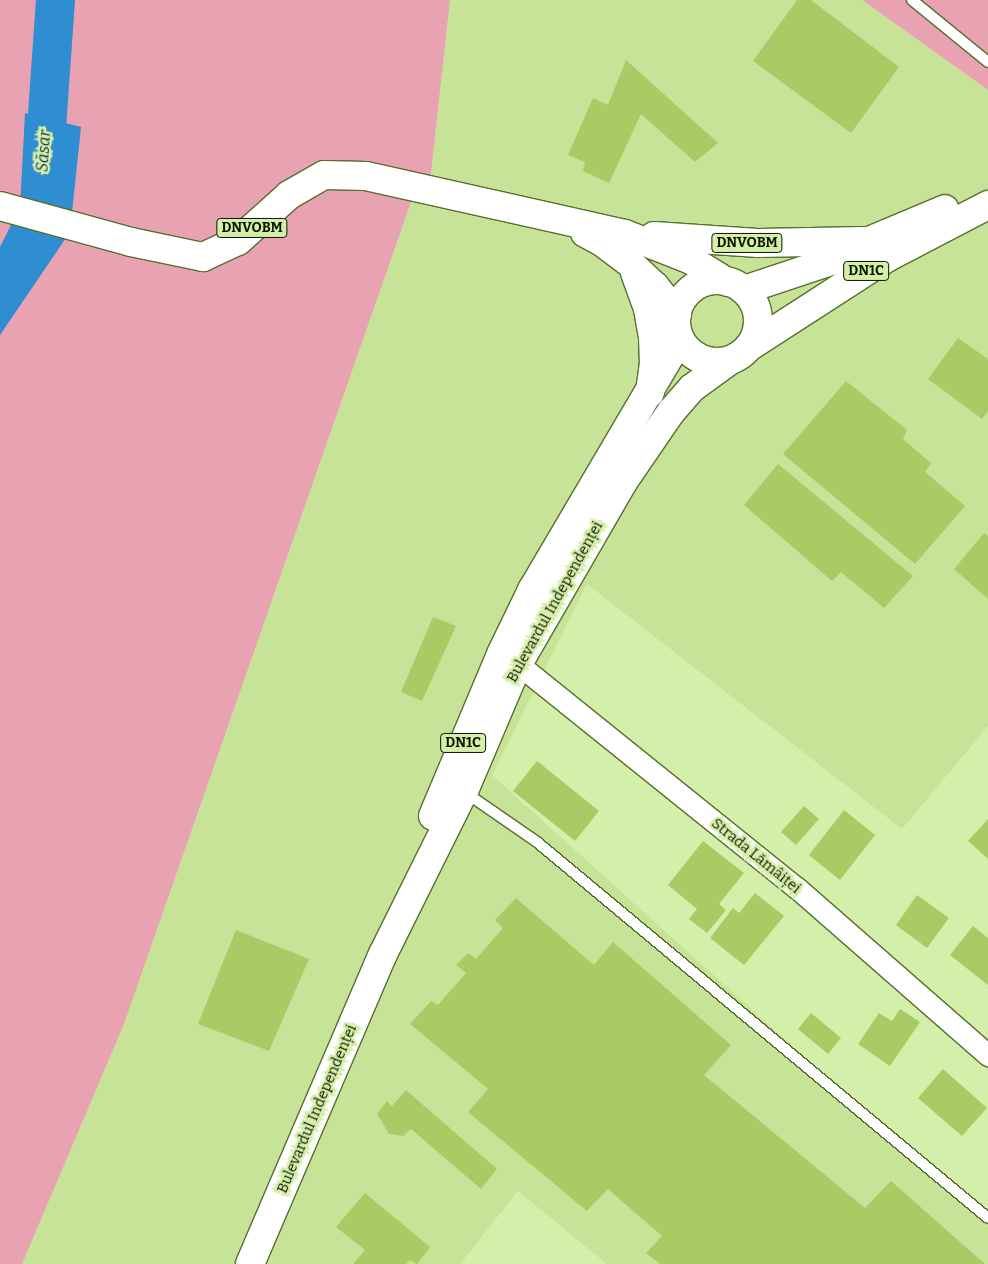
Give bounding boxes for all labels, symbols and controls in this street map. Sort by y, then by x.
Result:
water label: Săsar [33,129,55,173]
road number: DNVOBM [216,217,288,240]
road number: DNVOBM [711,232,783,254]
road number: DN1C [842,260,890,282]
street label: Bulevardul Independenței [503,518,607,686]
road number: DN1C [439,731,487,754]
street label: Strada Lămâiței [708,814,804,898]
street label: Bulevardul Independenței [273,1022,361,1196]

